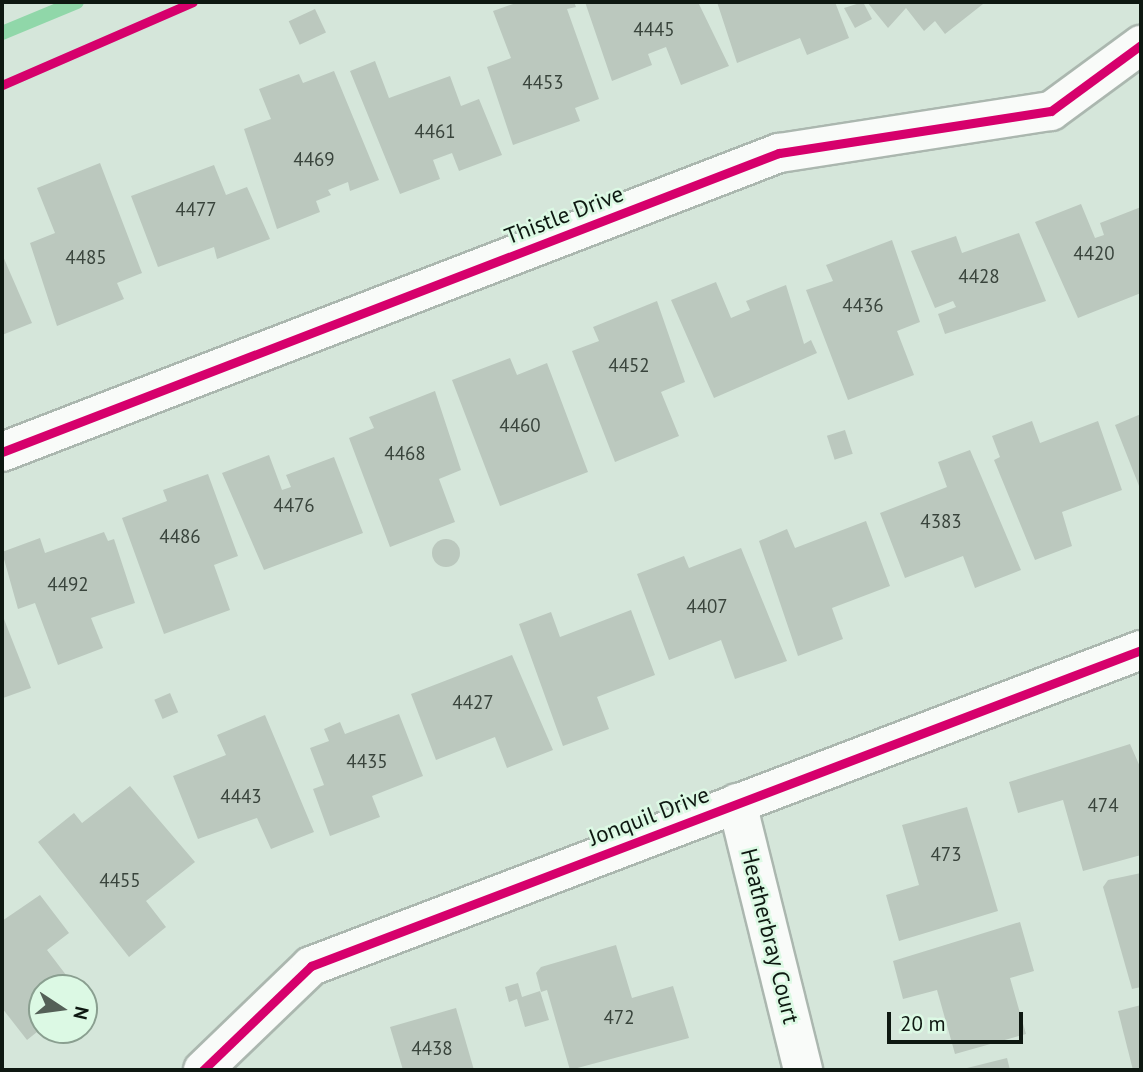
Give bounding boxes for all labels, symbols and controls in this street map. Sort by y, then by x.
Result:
house number: 4445 [633,19,675,41]
house number: 4453 [522,72,564,94]
house number: 4461 [414,121,456,143]
house number: 4469 [293,149,335,171]
street label: Thistle Drive [501,180,627,250]
house number: 4477 [175,199,217,221]
house number: 4420 [1073,243,1115,265]
house number: 4485 [65,247,107,269]
house number: 4428 [958,266,1000,288]
house number: 4436 [842,295,884,317]
house number: 4452 [608,355,650,377]
house number: 4460 [499,415,541,437]
house number: 4468 [384,443,426,465]
house number: 4476 [273,495,315,517]
house number: 4383 [920,511,962,533]
house number: 4486 [159,526,201,548]
house number: 4492 [47,574,89,596]
house number: 4407 [686,596,728,618]
house number: 4427 [452,692,494,714]
house number: 4435 [346,751,388,773]
street label: Jonquil Drive [585,780,713,852]
house number: 4443 [220,786,262,808]
house number: 474 [1087,795,1119,817]
house number: 473 [930,844,962,866]
street label: Heatherbray Court [735,845,805,1027]
house number: 4455 [99,870,141,892]
north arrow [28,974,98,1044]
scale bar [891,998,1028,1042]
text: N [68,1004,95,1022]
house number: 472 [603,1007,635,1029]
text: 20 m [900,1010,946,1037]
house number: 4438 [411,1038,453,1060]

